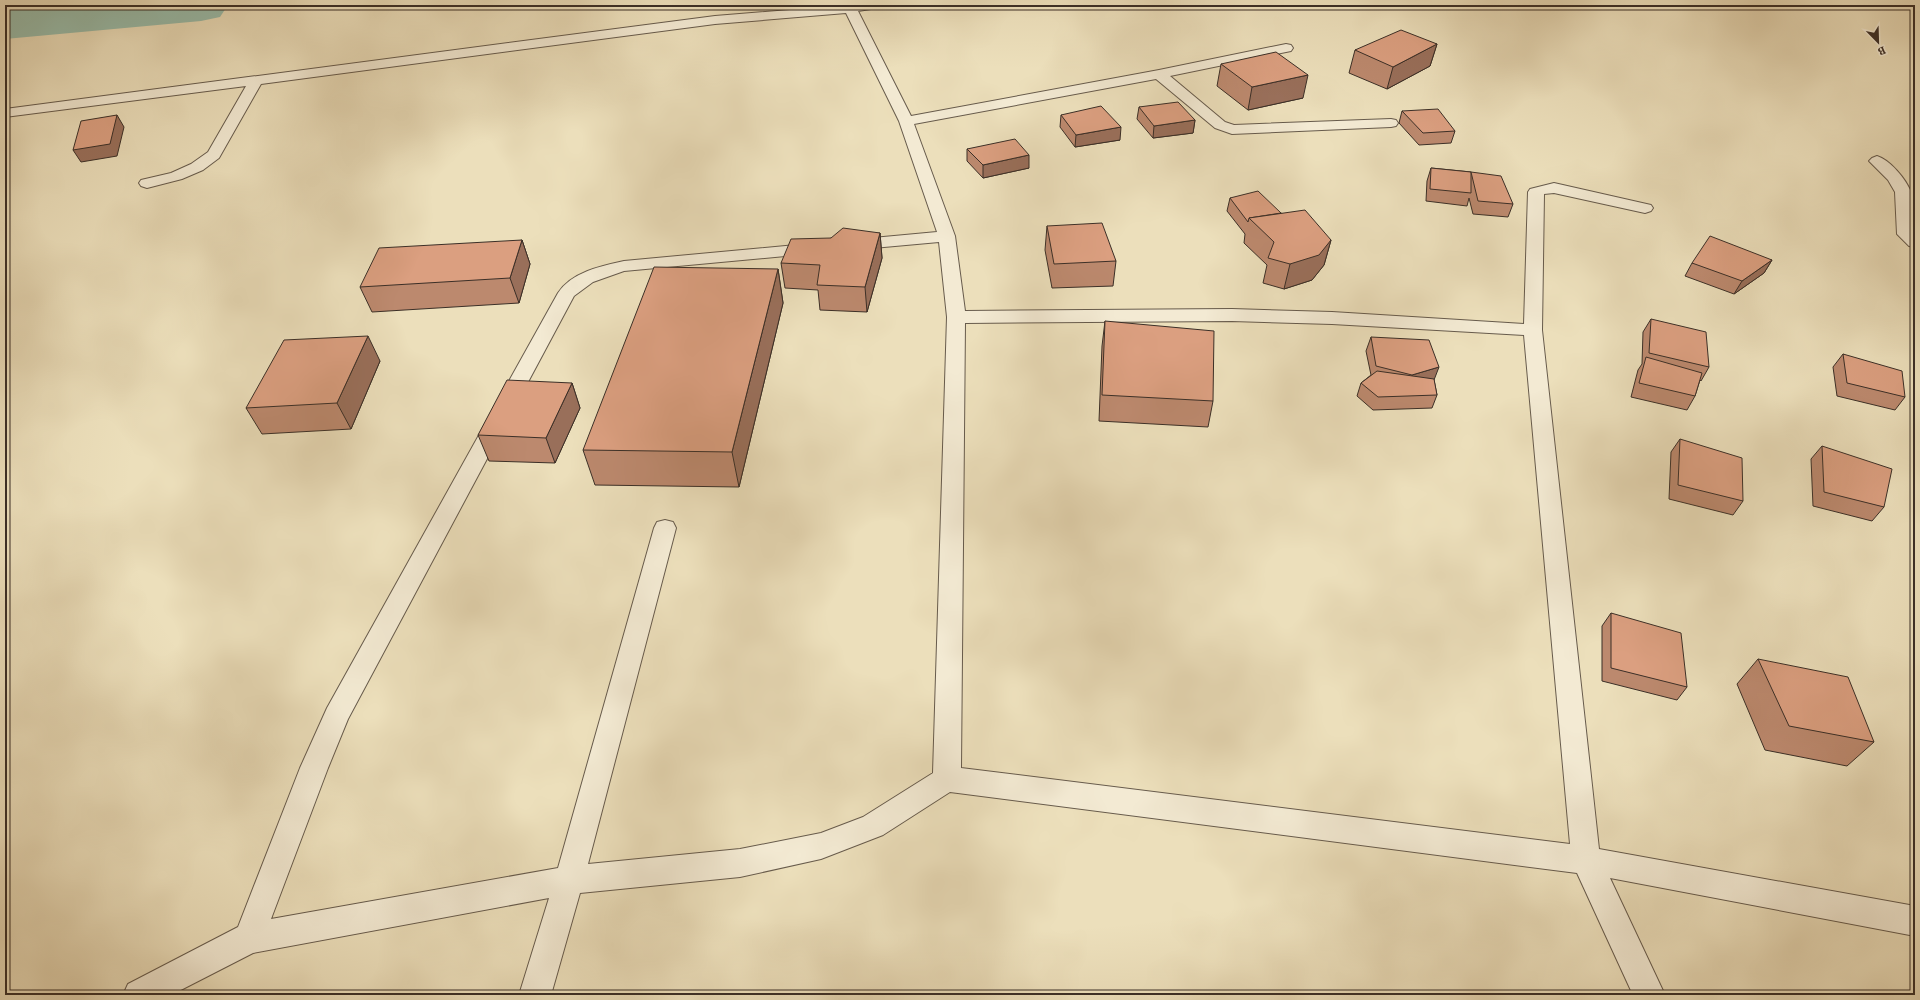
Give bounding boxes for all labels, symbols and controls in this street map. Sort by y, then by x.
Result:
north arrow [1858,22,1898,62]
text: B [1875,41,1888,58]

